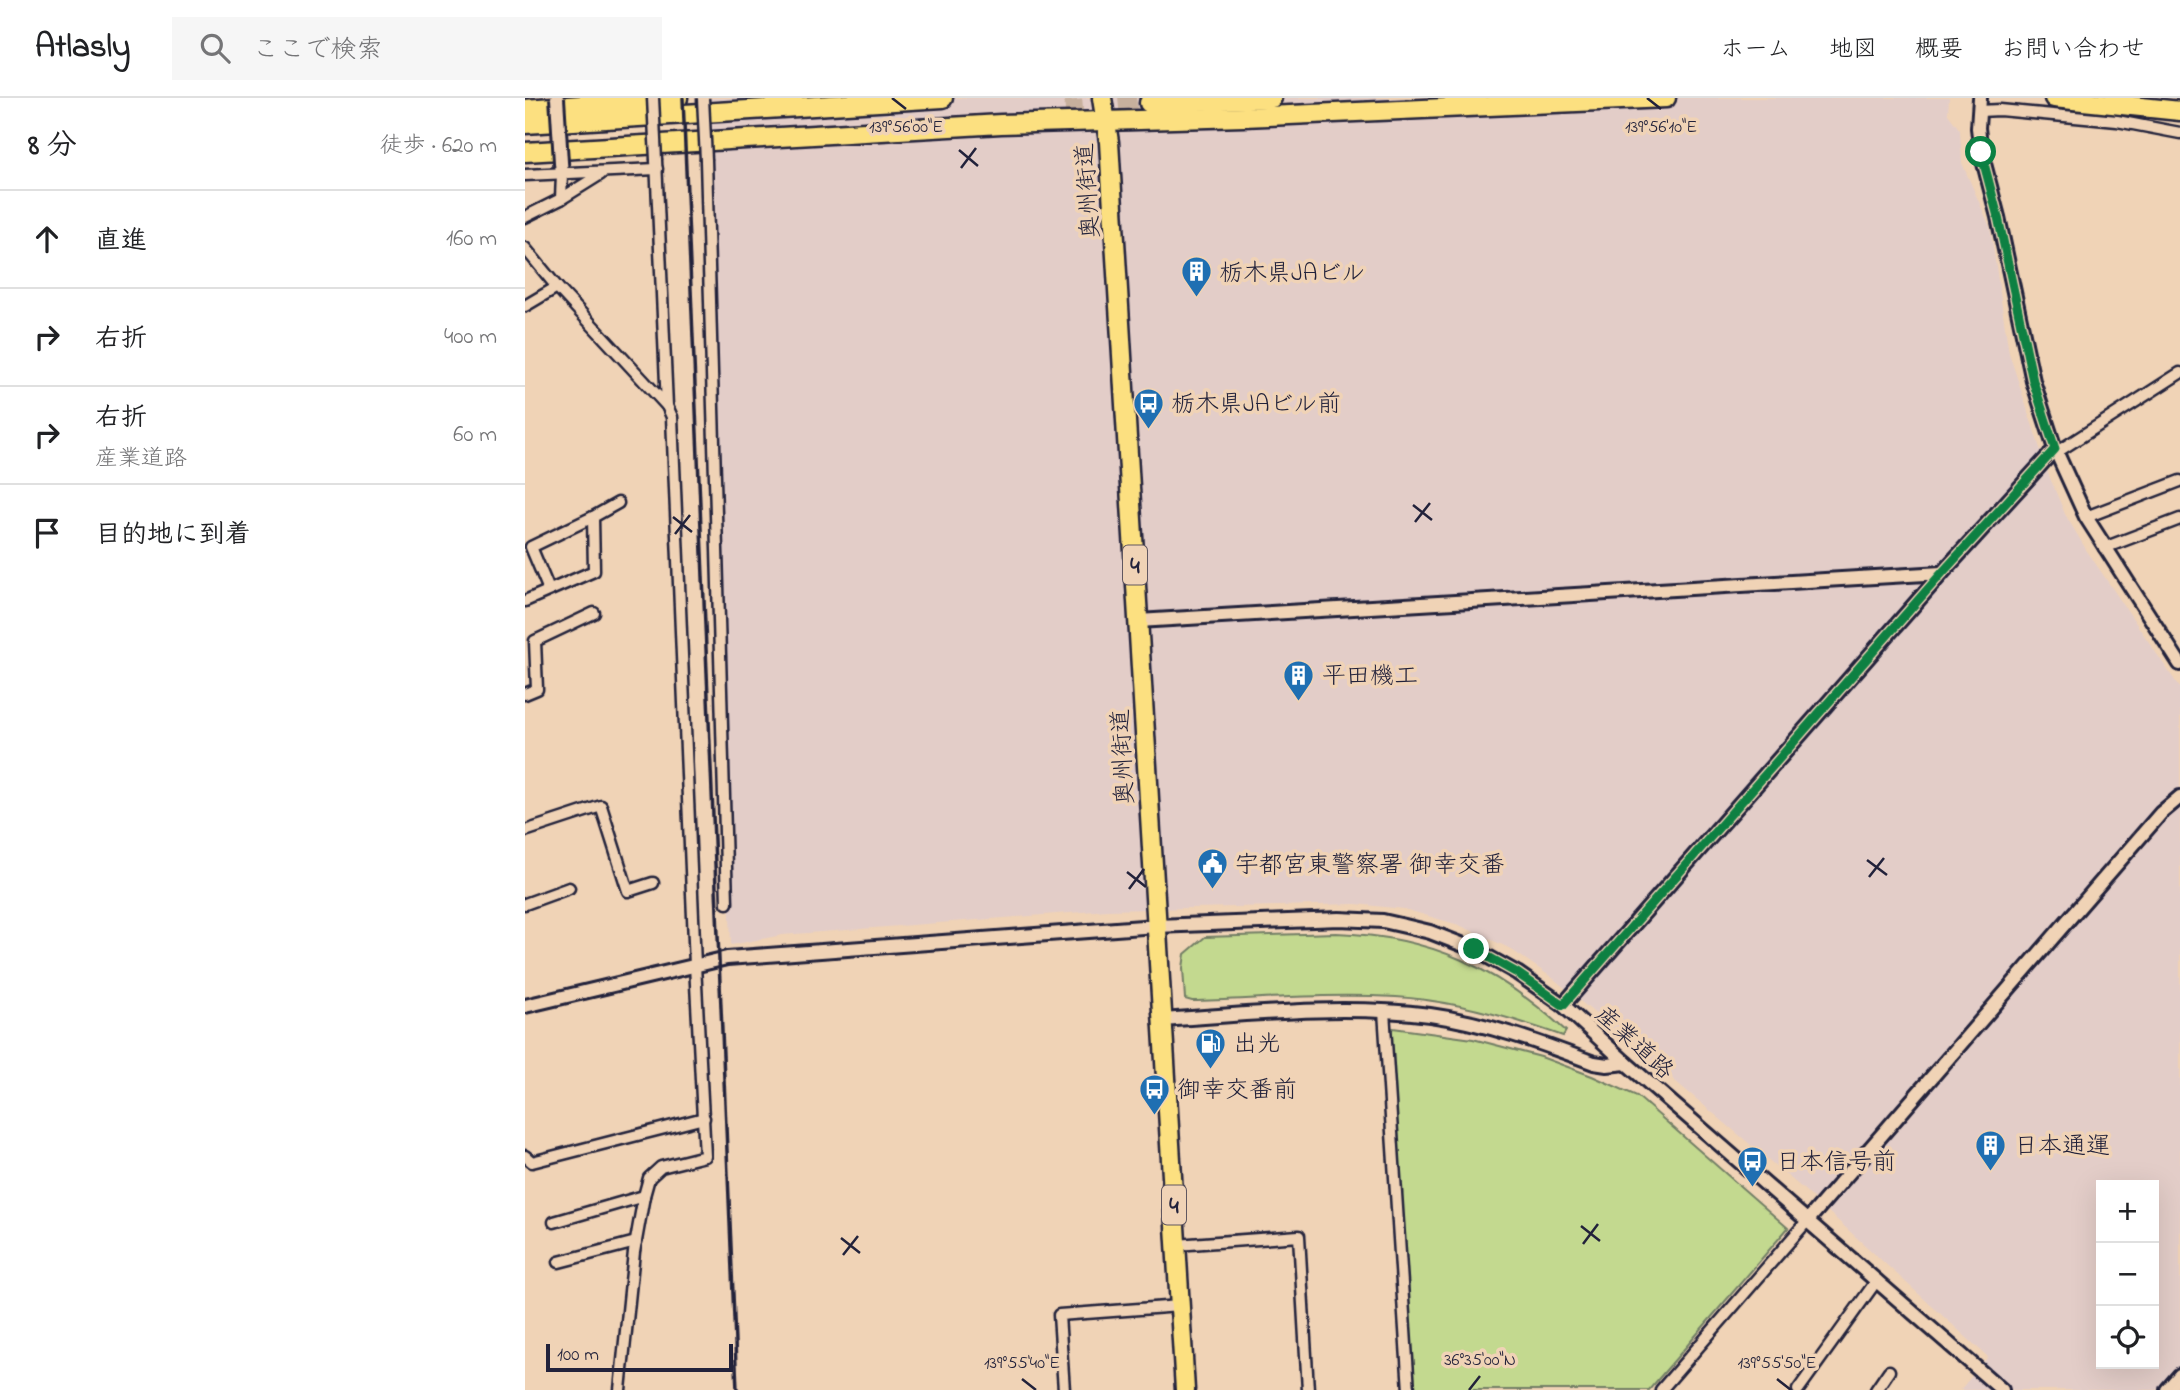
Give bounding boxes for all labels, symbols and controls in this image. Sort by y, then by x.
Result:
search box [172,17,662,80]
text: Atlasly [35,24,130,72]
icon: search [196,29,234,67]
text: ここで検索 [252,32,383,70]
text: ホーム [1720,33,1791,68]
text: 地図 [1829,33,1877,68]
text: 概要 [1915,33,1963,68]
text: お問い合わせ [2001,33,2145,68]
text: 139°56'00"E [869,115,943,141]
text: 139°56'10"E [1625,115,1697,141]
text: 8 分 [28,125,77,169]
text: 徒歩 · 620 m [380,130,497,163]
route start [1965,136,1996,167]
street label: 奥州街道 [1069,142,1110,240]
icon: ahead [28,220,66,258]
text: 直進 [95,223,147,261]
text: 160 m [446,223,497,256]
building icon: 栃木県JAビル [1179,255,1213,299]
place label: 栃木県JAビル [1219,257,1365,292]
icon: right [28,318,66,356]
text: 右折 [95,321,147,359]
text: 400 m [444,321,497,354]
bus stop icon: 栃木県JAビル前 [1131,386,1165,430]
place label: 栃木県JAビル前 [1171,388,1341,423]
text: 右折 [95,400,147,438]
icon: right [28,416,66,454]
text: 60 m [453,419,497,452]
text: 産業道路 [95,443,187,476]
icon: arrive [28,514,66,552]
text: 目的地に到着 [95,517,251,555]
road number: 4 [1123,545,1147,584]
building icon: 平田機工 [1282,658,1316,702]
place label: 平田機工 [1322,660,1418,695]
street label: 奥州街道 [1105,708,1144,806]
public building icon: 宇都宮東警察署 御幸交番 [1195,847,1229,891]
place label: 宇都宮東警察署 御幸交番 [1235,849,1505,884]
route end [1458,933,1489,964]
street label: 産業道路 [1586,999,1681,1089]
fuel station icon: 出光 [1193,1026,1227,1070]
place label: 出光 [1233,1028,1281,1063]
bus stop icon: 御幸交番前 [1137,1072,1171,1116]
place label: 御幸交番前 [1177,1074,1297,1109]
building icon: 日本通運 [1974,1128,2008,1172]
place label: 日本通運 [2014,1130,2110,1165]
bus stop icon: 日本信号前 [1736,1144,1770,1188]
place label: 日本信号前 [1776,1146,1896,1181]
map controls [2096,1180,2159,1369]
button: + [2096,1180,2159,1243]
road number: 4 [1162,1186,1186,1224]
button: − [2096,1243,2159,1306]
button: locate [2096,1306,2159,1369]
scale bar [546,1341,733,1373]
text: 100 m [557,1342,599,1369]
text: 36°35'00"N [1444,1348,1516,1374]
text: 139°55'40"E [984,1351,1060,1377]
text: 139°55'50"E [1737,1351,1817,1377]

